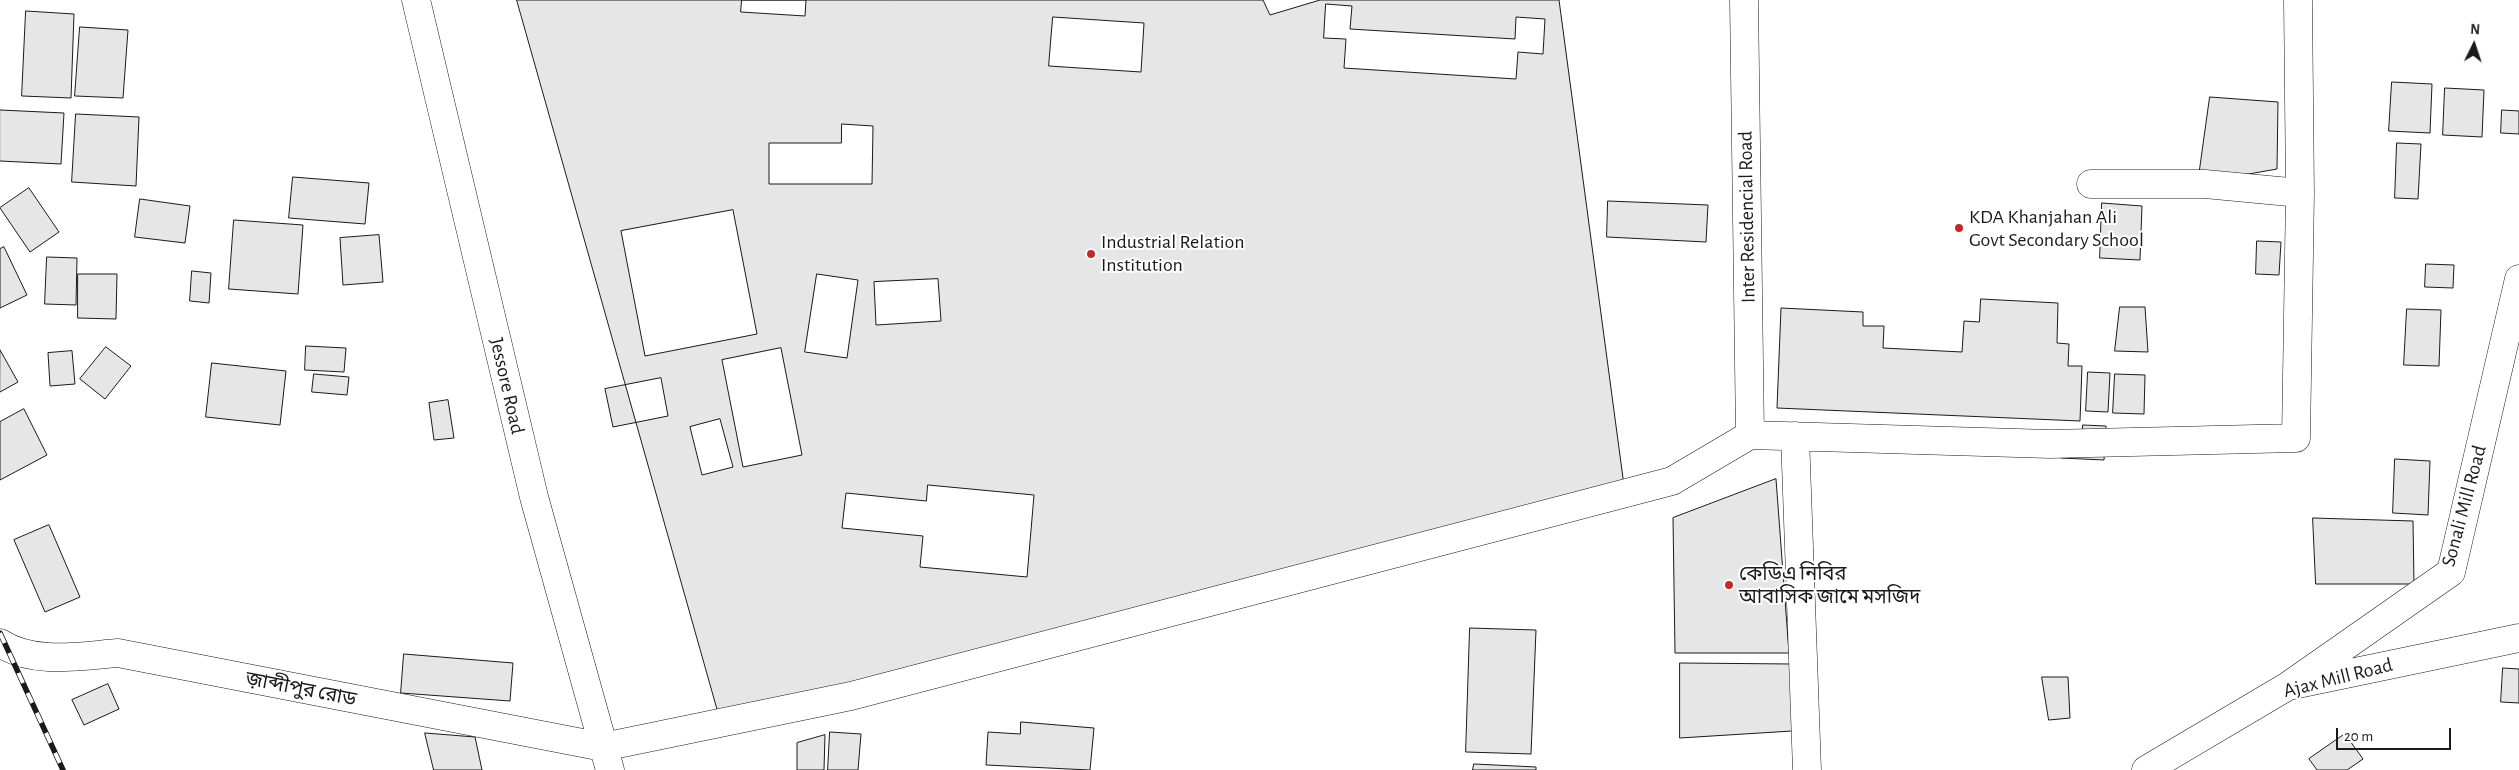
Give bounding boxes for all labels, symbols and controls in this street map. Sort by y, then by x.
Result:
north arrow [2449,20,2499,70]
text: N [2470,23,2480,37]
street label: Inter Residencial Road [1734,131,1760,303]
place label: KDA Khanjahan Ali Govt Secondary School [1969,205,2144,252]
marker: KDA Khanjahan Ali Govt Secondary School [1953,222,1965,234]
place label: Industrial Relation Institution [1101,230,1245,277]
marker: Industrial Relation Institution [1085,248,1097,260]
street label: Jessore Road [484,335,530,437]
street label: Sonali Mill Road [2436,443,2492,569]
place label: কেডিএ নিবির আবাসিক জামে মসজিদ [1739,562,1920,609]
marker: কেডিএ নিবির আবাসিক জামে মসজিদ [1723,579,1735,591]
street label: Ajax Mill Road [2281,653,2395,703]
street label: জ়াব্দীপুর রোড [244,666,358,712]
scale bar [2339,718,2454,750]
text: 20 m [2344,729,2373,744]

